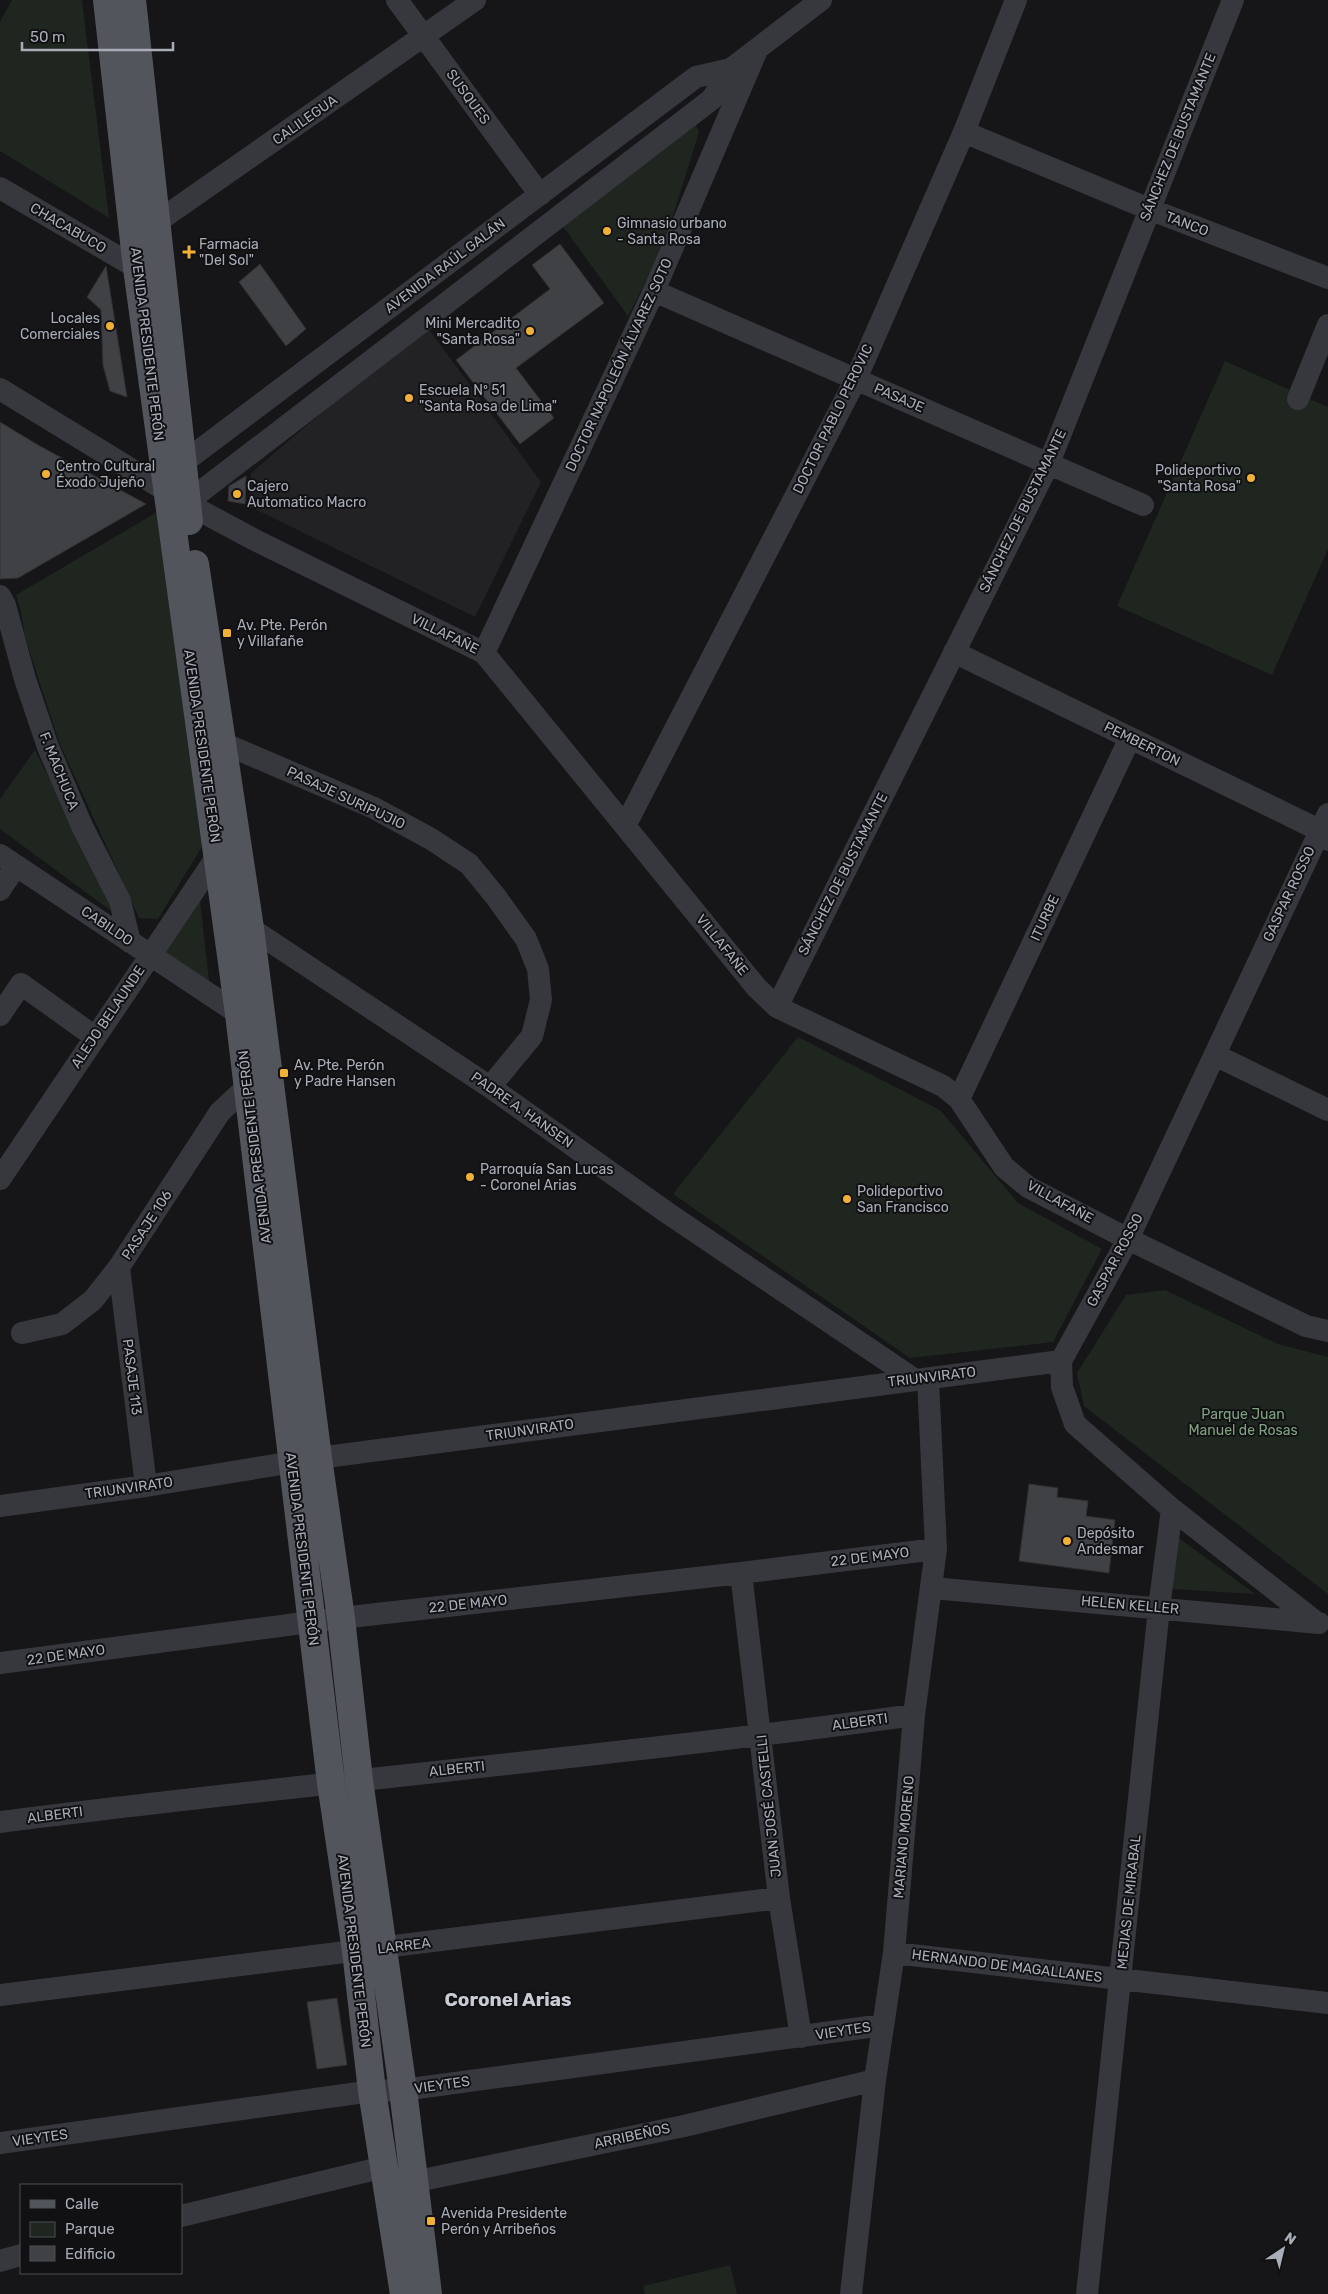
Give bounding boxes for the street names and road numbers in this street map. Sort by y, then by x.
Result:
street label: SÁNCHEZ DE BUSTAMANTE [1135,50,1220,224]
street label: SUSQUES [442,66,494,128]
street label: CALILEGUA [269,91,341,149]
street label: CHACABUCO [27,199,109,257]
street label: TANCO [1163,208,1211,240]
street label: AVENIDA RAÚL GALÁN [381,214,509,317]
street label: AVENIDA PRESIDENTE PERÓN [127,246,168,442]
street label: DOCTOR NAPOLEÓN ÁLVAREZ SOTO [561,255,676,474]
street label: DOCTOR PABLO PEROVIC [789,341,877,497]
street label: PASAJE [871,380,927,416]
street label: SÁNCHEZ DE BUSTAMANTE [975,426,1070,596]
street label: VILLAFAÑE [408,609,482,658]
street label: AVENIDA PRESIDENTE PERÓN [180,648,225,844]
street label: PEMBERTON [1101,718,1183,770]
street label: F. MACHUCA [36,730,83,813]
street label: PASAJE SURIPUJIO [284,763,408,833]
street label: SÁNCHEZ DE BUSTAMANTE [794,790,891,958]
street label: GASPAR ROSSO [1259,844,1319,944]
street label: ITURBE [1027,892,1063,944]
street label: CABILDO [78,903,136,949]
street label: VILLAFAÑE [692,911,752,979]
street label: ALEJO BELAUNDE [67,962,149,1072]
street label: AVENIDA PRESIDENTE PERÓN [234,1049,275,1245]
street label: PADRE A. HANSEN [468,1068,576,1152]
street label: VILLAFAÑE [1024,1176,1097,1227]
street label: PASAJE 106 [118,1187,176,1263]
street label: GASPAR ROSSO [1083,1210,1147,1310]
street label: PASAJE 113 [119,1338,145,1416]
street label: TRIUNVIRATO [887,1363,977,1391]
street label: TRIUNVIRATO [485,1415,575,1445]
street label: AVENIDA PRESIDENTE PERÓN [282,1451,323,1647]
street label: TRIUNVIRATO [84,1473,174,1503]
street label: 22 DE MAYO [830,1544,910,1570]
street label: 22 DE MAYO [428,1591,508,1617]
street label: HELEN KELLER [1080,1592,1180,1618]
street label: 22 DE MAYO [26,1641,106,1669]
street label: ALBERTI [831,1710,889,1734]
street label: JUAN JOSÉ CASTELLI [752,1734,785,1878]
street label: ALBERTI [428,1758,486,1780]
street label: MARIANO MORENO [890,1775,918,1899]
street label: ALBERTI [26,1803,84,1827]
street label: MEJIAS DE MIRABAL [1113,1834,1145,1970]
street label: AVENIDA PRESIDENTE PERÓN [334,1853,375,2049]
street label: LARREA [376,1934,432,1958]
street label: HERNANDO DE MAGALLANES [911,1946,1103,1986]
street label: VIEYTES [814,2018,872,2044]
street label: VIEYTES [413,2073,471,2097]
street label: ARRIBEÑOS [592,2119,672,2152]
street label: VIEYTES [11,2126,69,2150]

